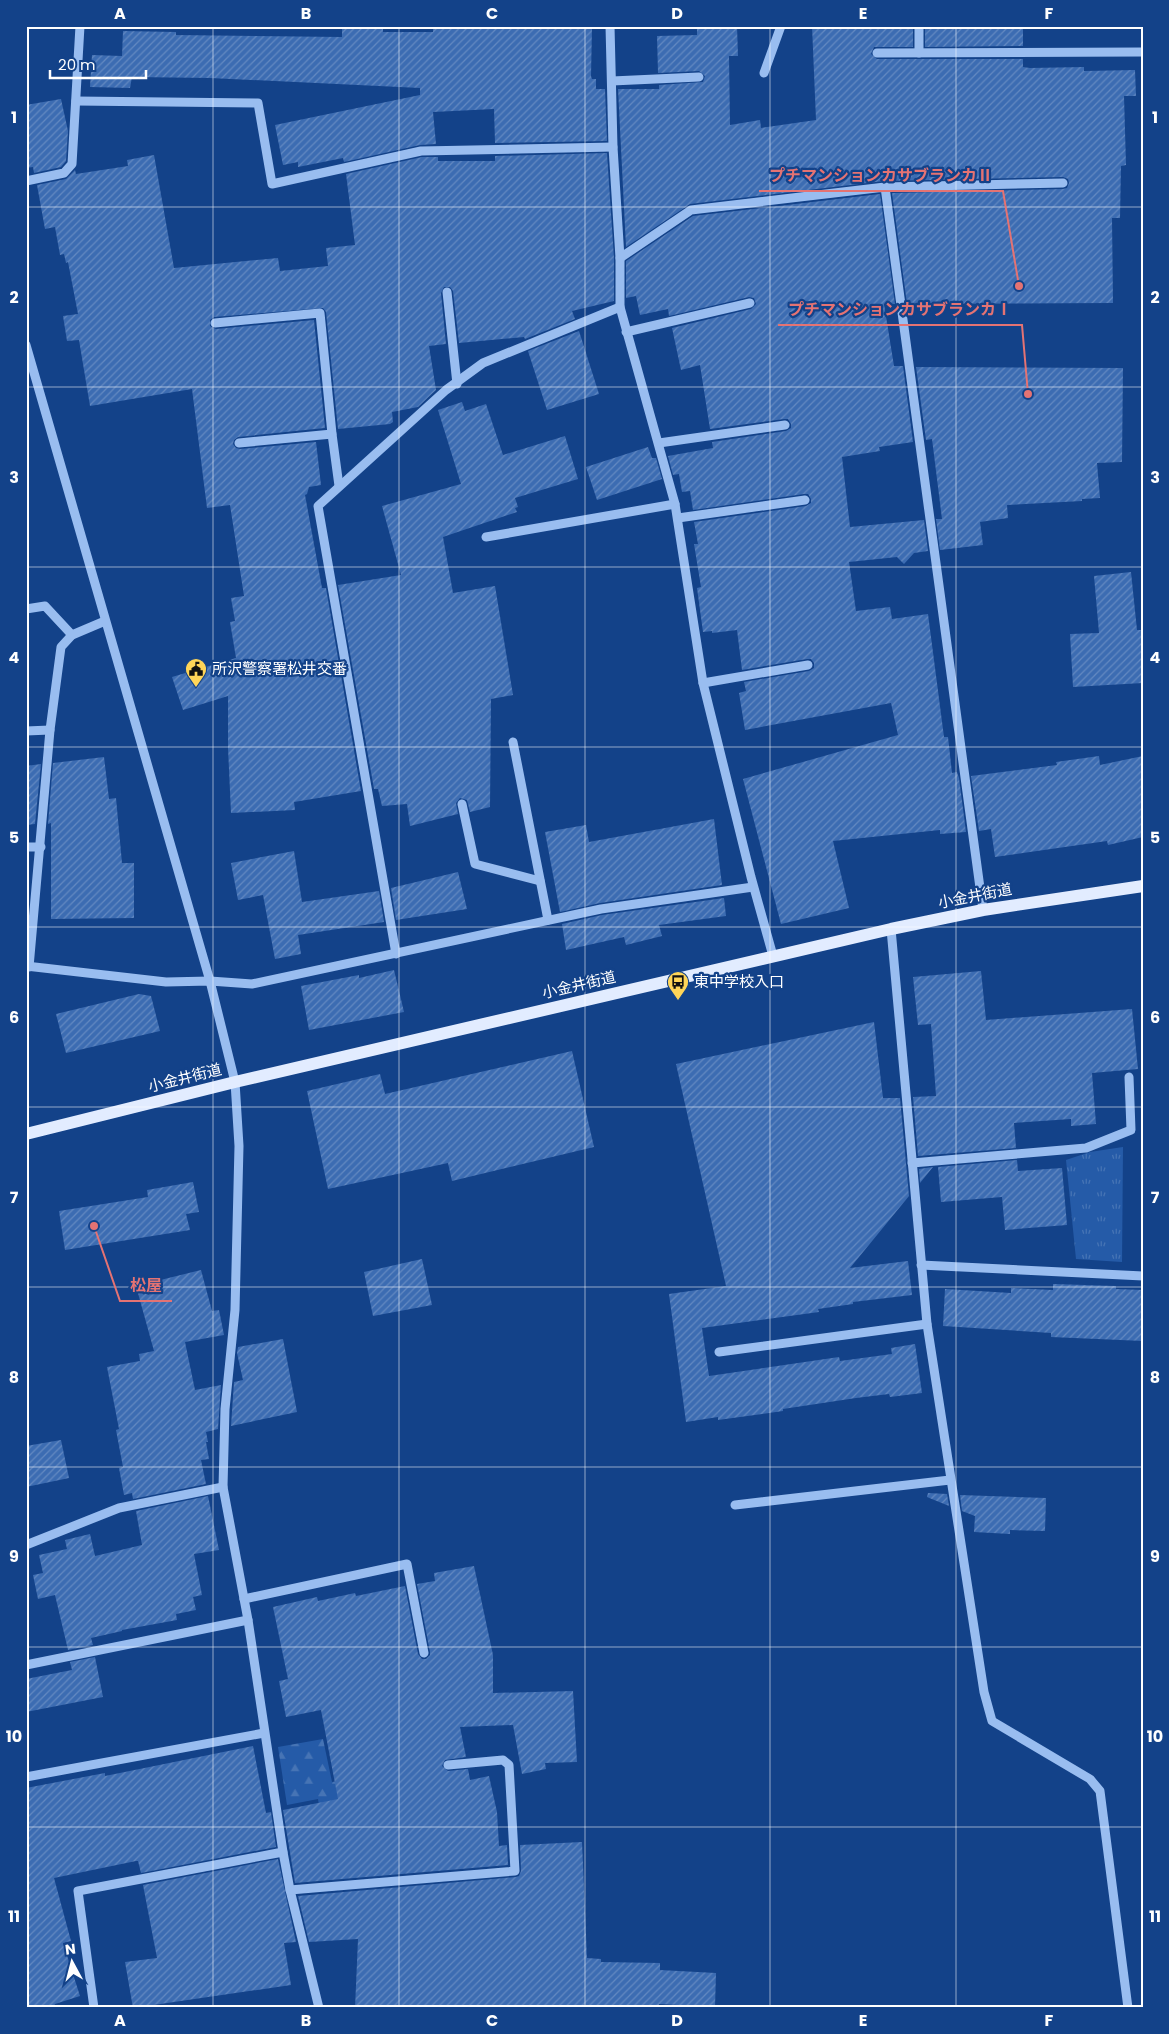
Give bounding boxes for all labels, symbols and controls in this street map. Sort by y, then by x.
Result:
text: A [114,2,126,25]
text: B [301,2,311,25]
text: C [486,2,498,25]
text: D [671,2,683,25]
text: E [859,2,867,25]
text: F [1045,2,1054,25]
scale bar [50,48,146,80]
text: 20 m [58,54,96,75]
text: 1 [11,106,17,129]
text: 1 [1152,106,1158,129]
callout: プチマンションカサブランカⅡ [759,160,1003,191]
text: プチマンションカサブランカⅡ [769,164,993,187]
text: 2 [9,286,19,309]
text: 2 [1150,286,1160,309]
callout: プチマンションカサブランカⅠ [778,294,1022,325]
text: プチマンションカサブランカⅠ [788,298,1012,321]
text: 3 [9,466,19,489]
text: 3 [1150,466,1160,489]
text: 4 [9,646,20,669]
text: 4 [1150,646,1161,669]
public building icon: 所沢警察署松井交番 [184,657,208,688]
place label: 所沢警察署松井交番 [212,658,347,679]
text: 5 [9,826,19,849]
text: 5 [1150,826,1160,849]
street label: 小金井街道 [936,878,1014,913]
street label: 小金井街道 [540,966,618,1003]
bus stop icon: 東中学校入口 [666,970,690,1001]
place label: 東中学校入口 [694,971,784,992]
text: 6 [9,1006,19,1029]
text: 6 [1150,1006,1160,1029]
street label: 小金井街道 [146,1058,224,1097]
text: 7 [10,1186,19,1209]
text: 7 [1151,1186,1160,1209]
callout: 松屋 [120,1270,172,1301]
text: 松屋 [130,1274,162,1297]
text: 8 [9,1366,19,1389]
text: 8 [1150,1366,1160,1389]
text: 9 [9,1545,19,1568]
text: 9 [1150,1545,1160,1568]
text: 10 [6,1725,22,1748]
text: 10 [1147,1725,1163,1748]
text: 11 [8,1905,20,1928]
text: 11 [1149,1905,1161,1928]
north arrow [48,1936,98,1986]
text: N [64,1939,77,1960]
text: A [114,2009,126,2032]
text: B [301,2009,311,2032]
text: C [486,2009,498,2032]
text: D [671,2009,683,2032]
text: E [859,2009,867,2032]
text: F [1045,2009,1054,2032]

